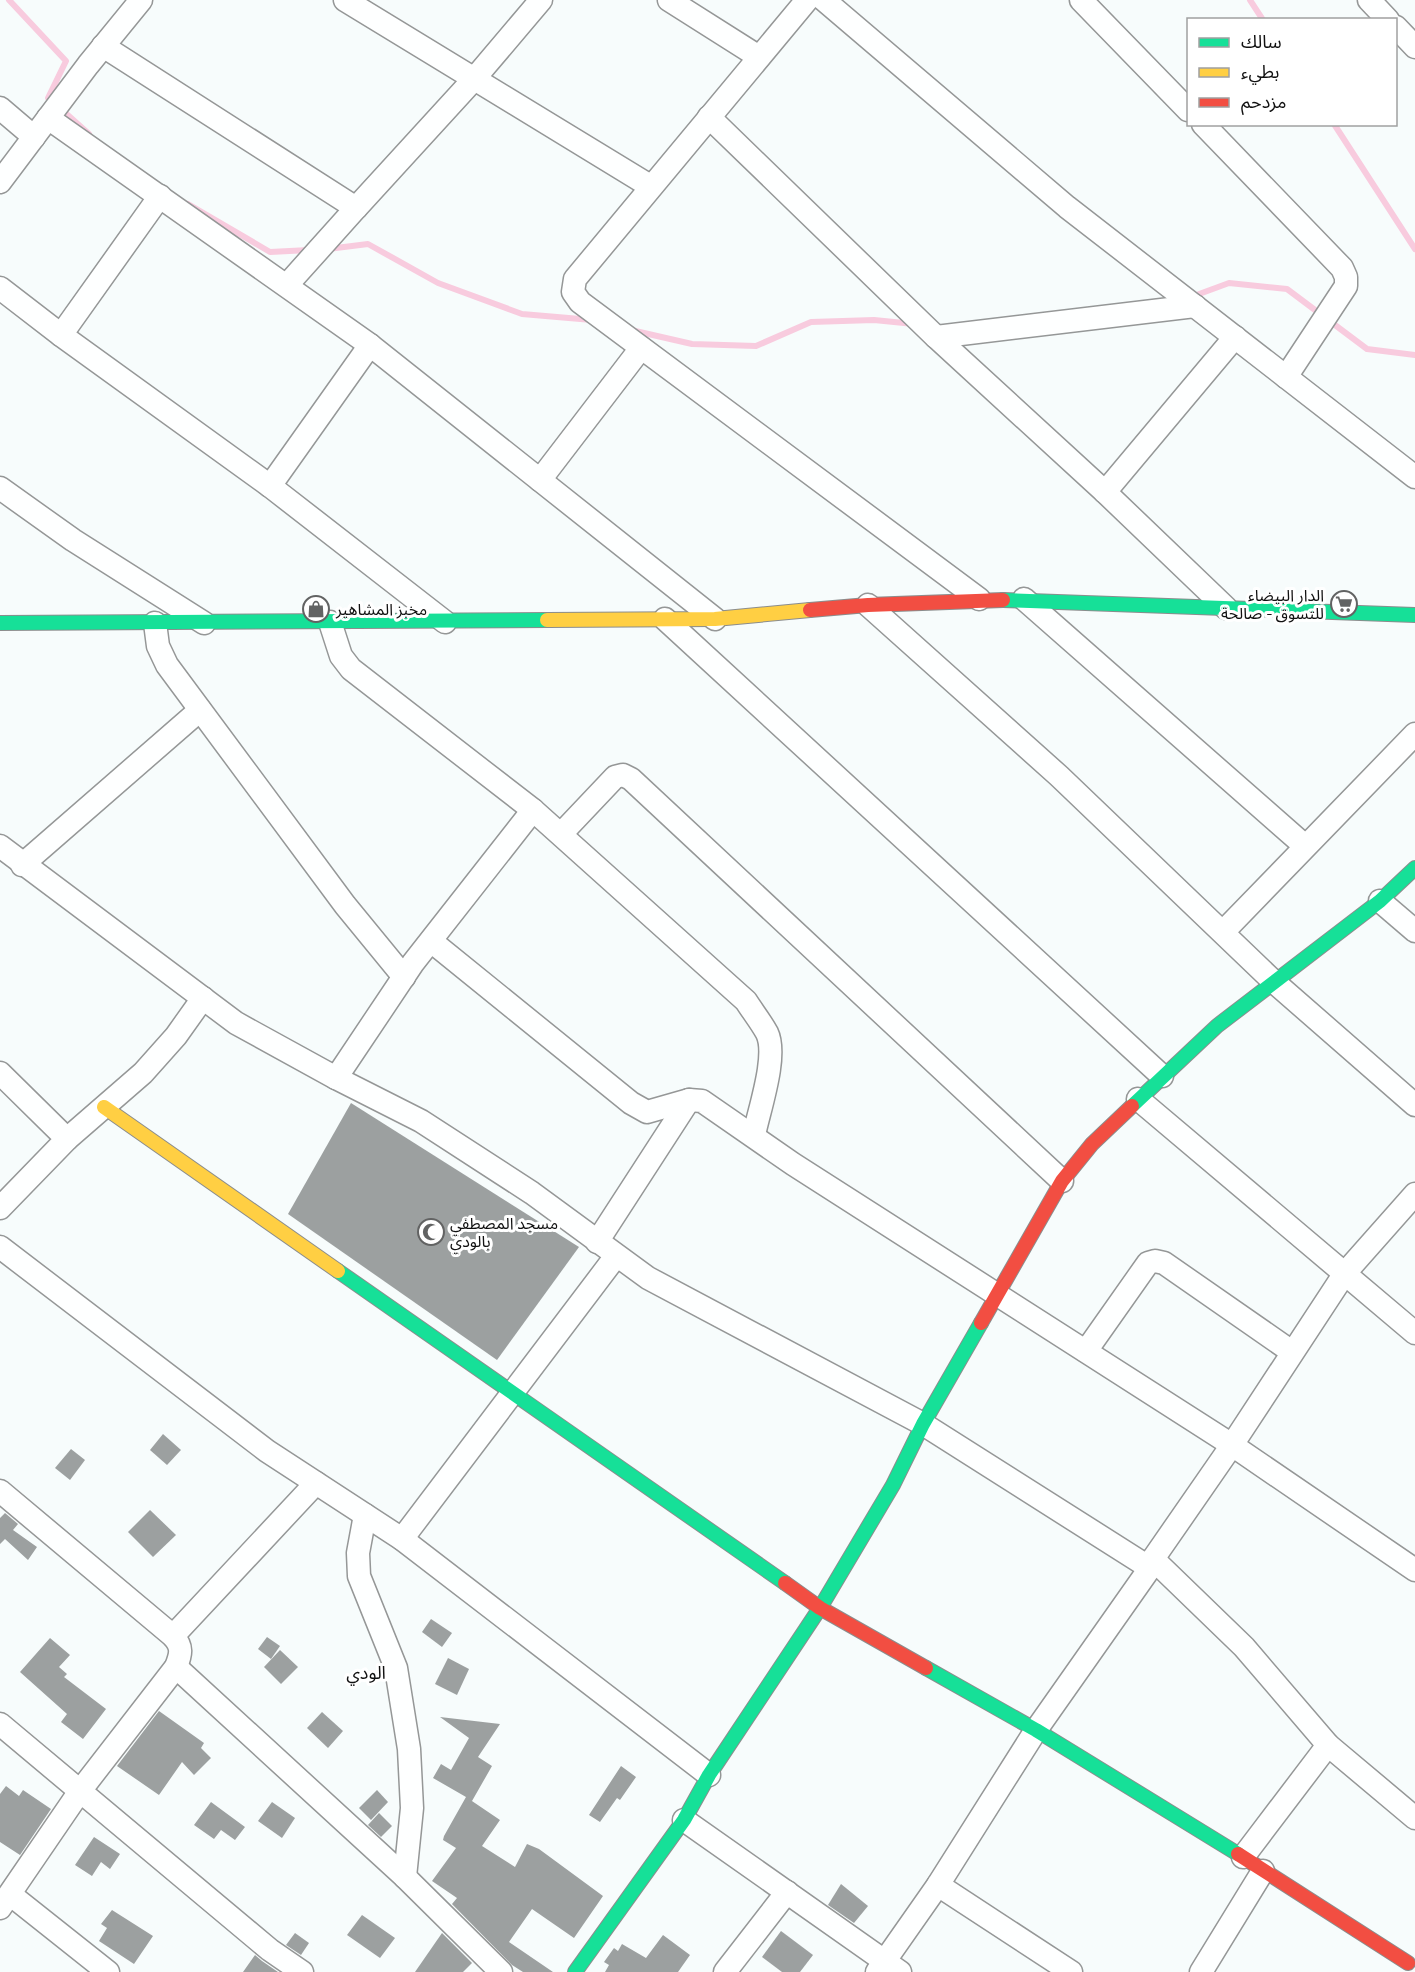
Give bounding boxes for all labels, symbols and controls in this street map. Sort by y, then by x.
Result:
legend [1187,18,1397,126]
text: سالك [1241,29,1282,53]
text: بطيء [1241,59,1279,85]
text: مزدحم [1241,89,1286,115]
place label: الدار البيضاء للتسوق - صالحة [1221,584,1324,624]
supermarket icon: الدار البيضاء للتسوق - صالحة [1329,589,1359,619]
shop icon: مخبز المشاهير [301,594,331,624]
place label: مخبز المشاهير [335,598,427,620]
place label: مسجد المصطفي بالودي [450,1212,558,1254]
mosque icon: مسجد المصطفي بالودي [416,1217,446,1247]
district label: الودي [346,1660,386,1686]

